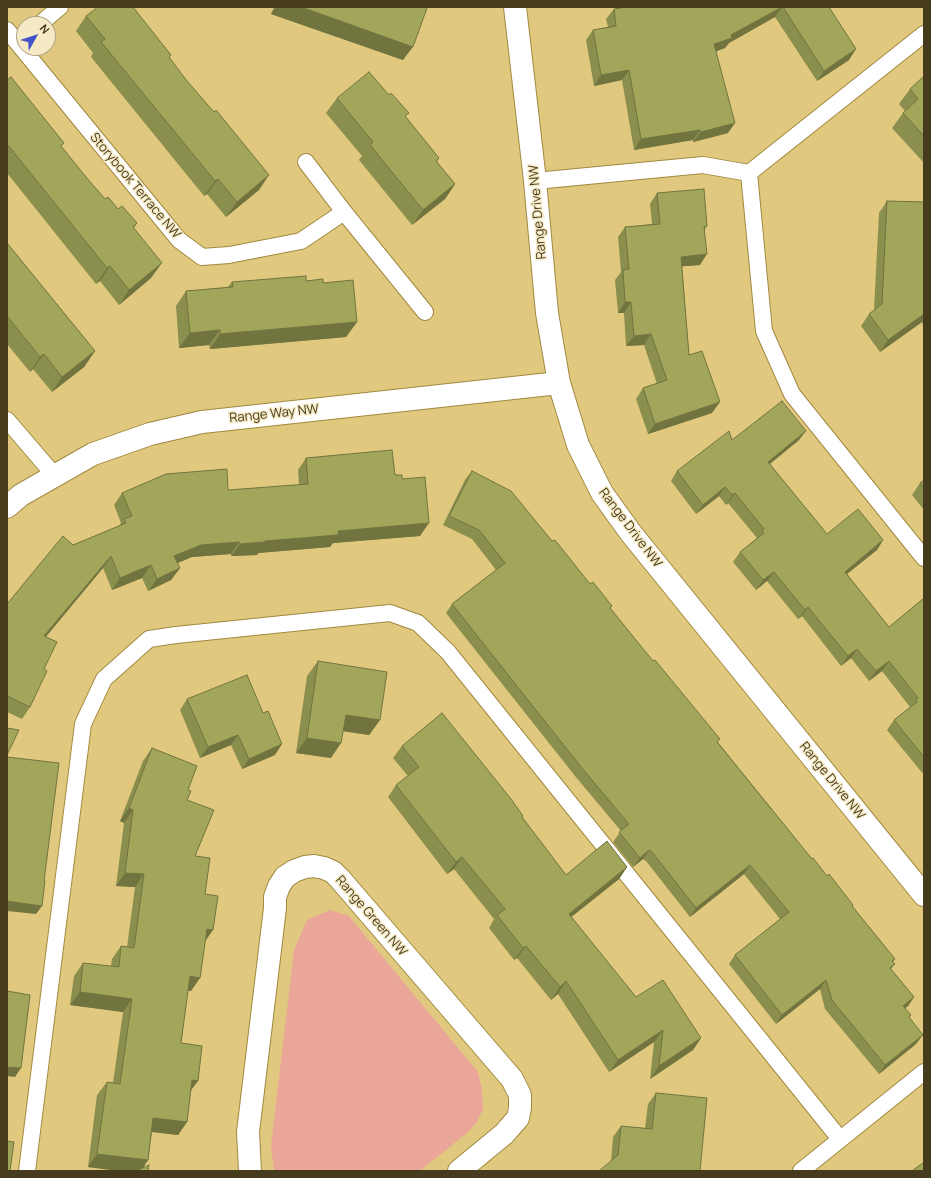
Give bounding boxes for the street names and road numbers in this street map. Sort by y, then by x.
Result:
street label: Storybook Terrace NW [86,130,184,242]
street label: Range Drive NW [526,164,550,260]
street label: Range Way NW [228,402,320,426]
street label: Range Drive NW [595,485,665,571]
street label: Range Drive NW [796,739,868,823]
street label: Range Green NW [332,873,410,959]

